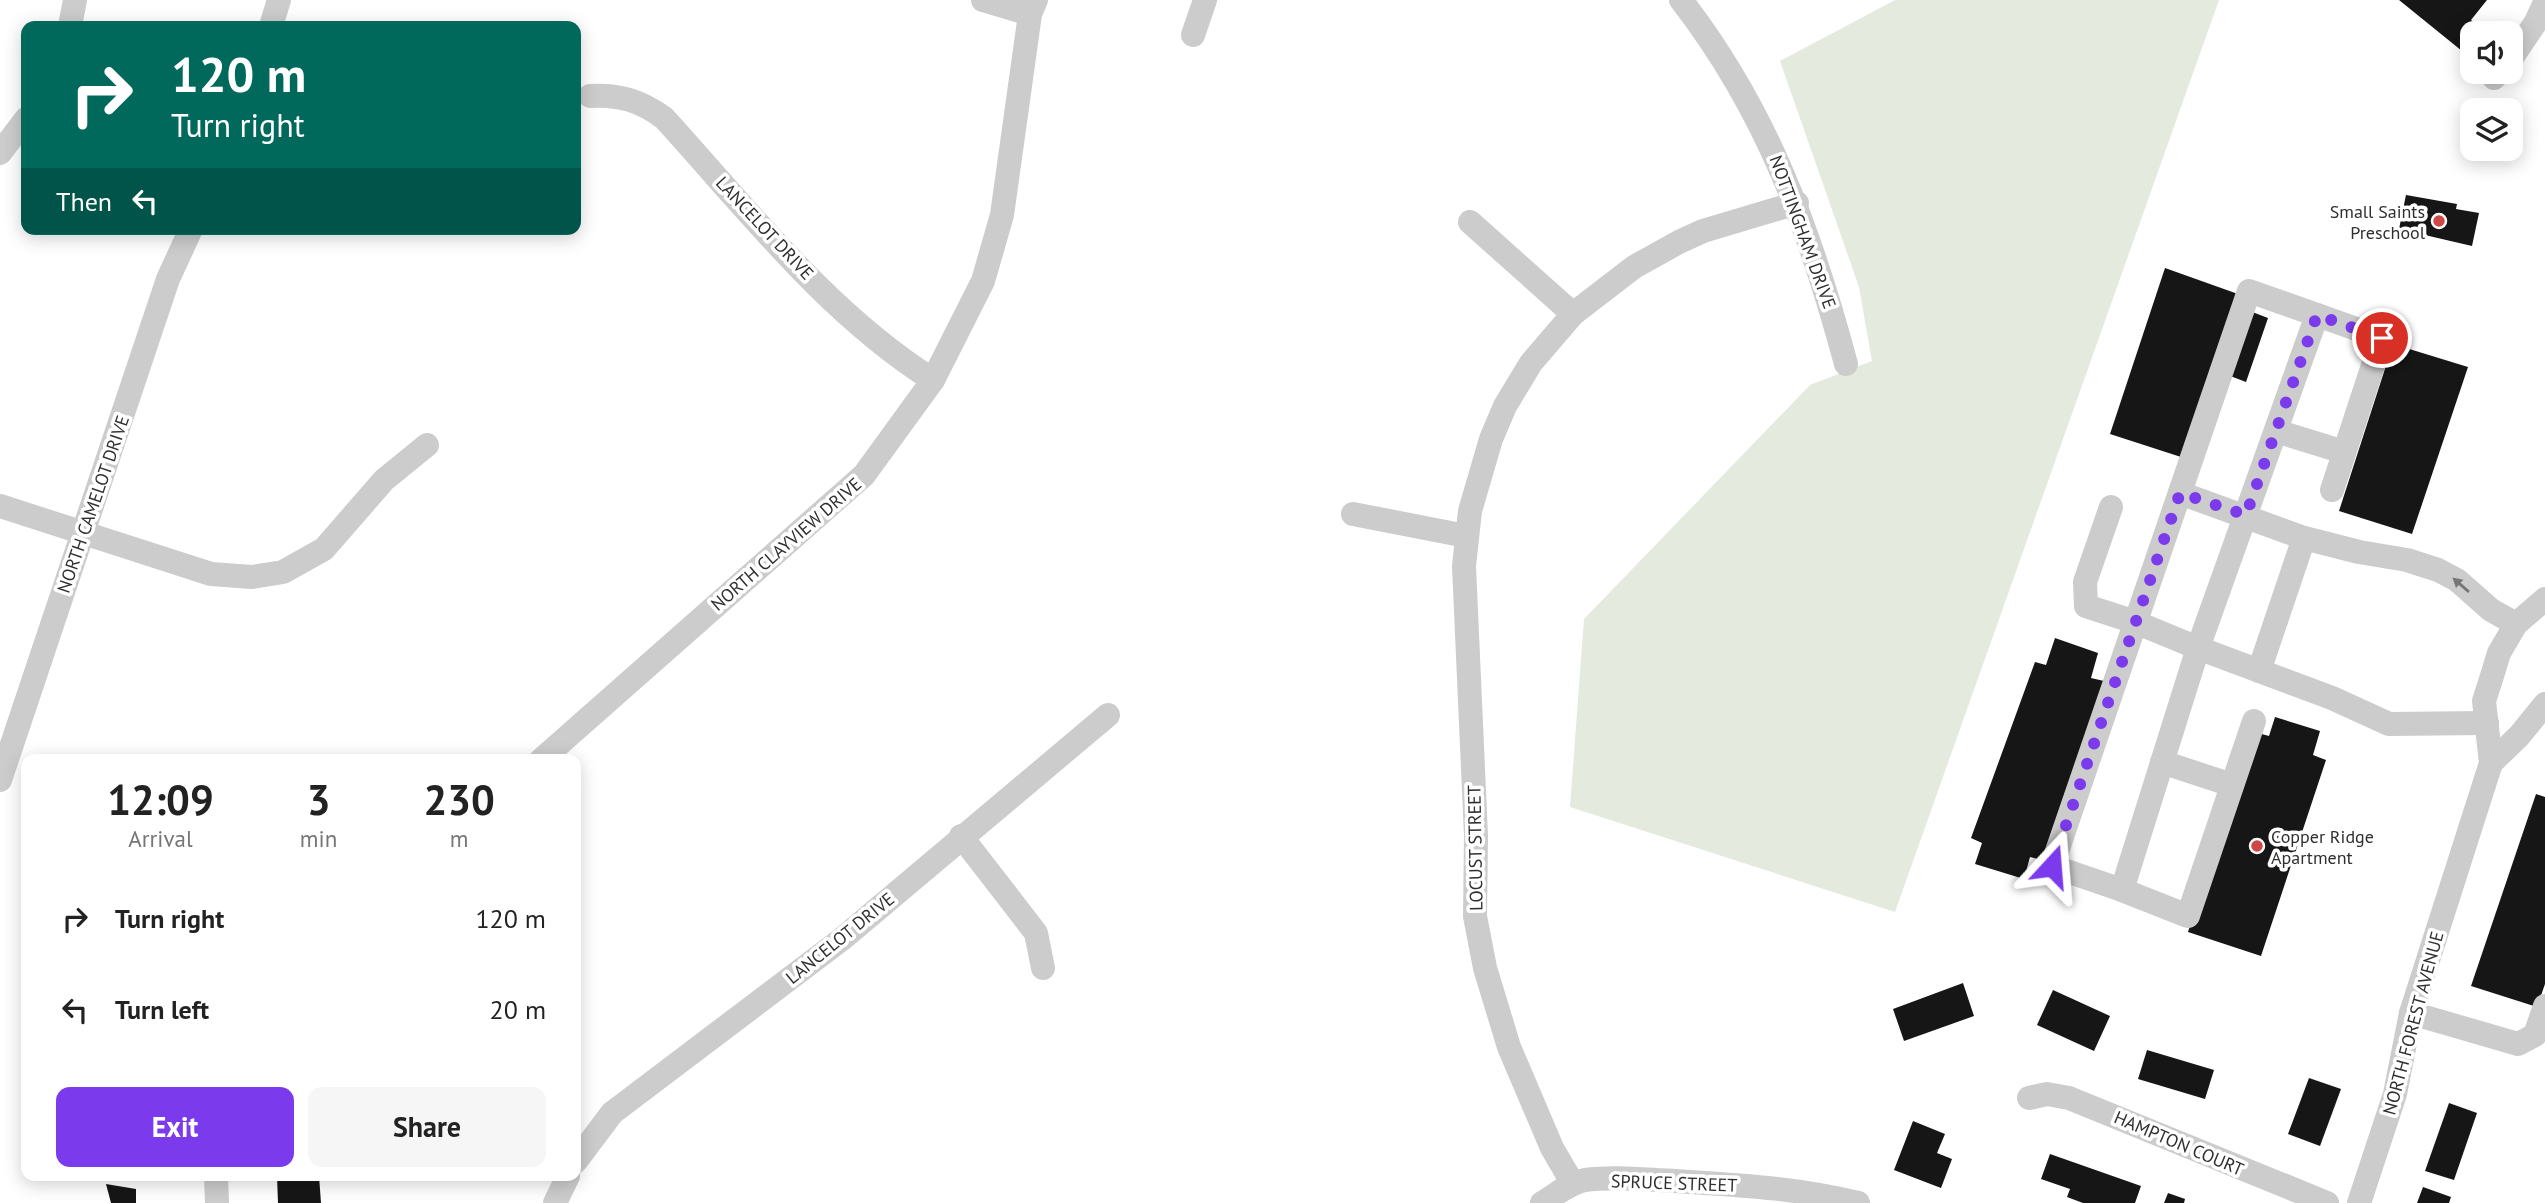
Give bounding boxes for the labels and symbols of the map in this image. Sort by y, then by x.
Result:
street label: NOTTINGHAM DRIVE [1765,152,1841,312]
street label: LANCELOT DRIVE [711,171,819,285]
place label: Small Saints Preschool [2330,200,2426,244]
marker: Small Saints Preschool [2431,213,2447,229]
pin [2352,308,2412,368]
street label: NORTH CAMELOT DRIVE [52,412,134,596]
street label: NORTH CLAYVIEW DRIVE [706,472,866,616]
one-way arrow [2452,577,2470,593]
street label: LOCUST STREET [1462,785,1488,911]
place label: Copper Ridge Apartment [2271,825,2374,869]
position arrow [2015,829,2089,903]
marker: Copper Ridge Apartment [2249,838,2265,854]
street label: LANCELOT DRIVE [781,887,899,989]
street label: NORTH FOREST AVENUE [2377,929,2449,1117]
street label: HAMPTON COURT [2111,1105,2247,1181]
street label: SPRUCE STREET [1610,1169,1738,1197]

